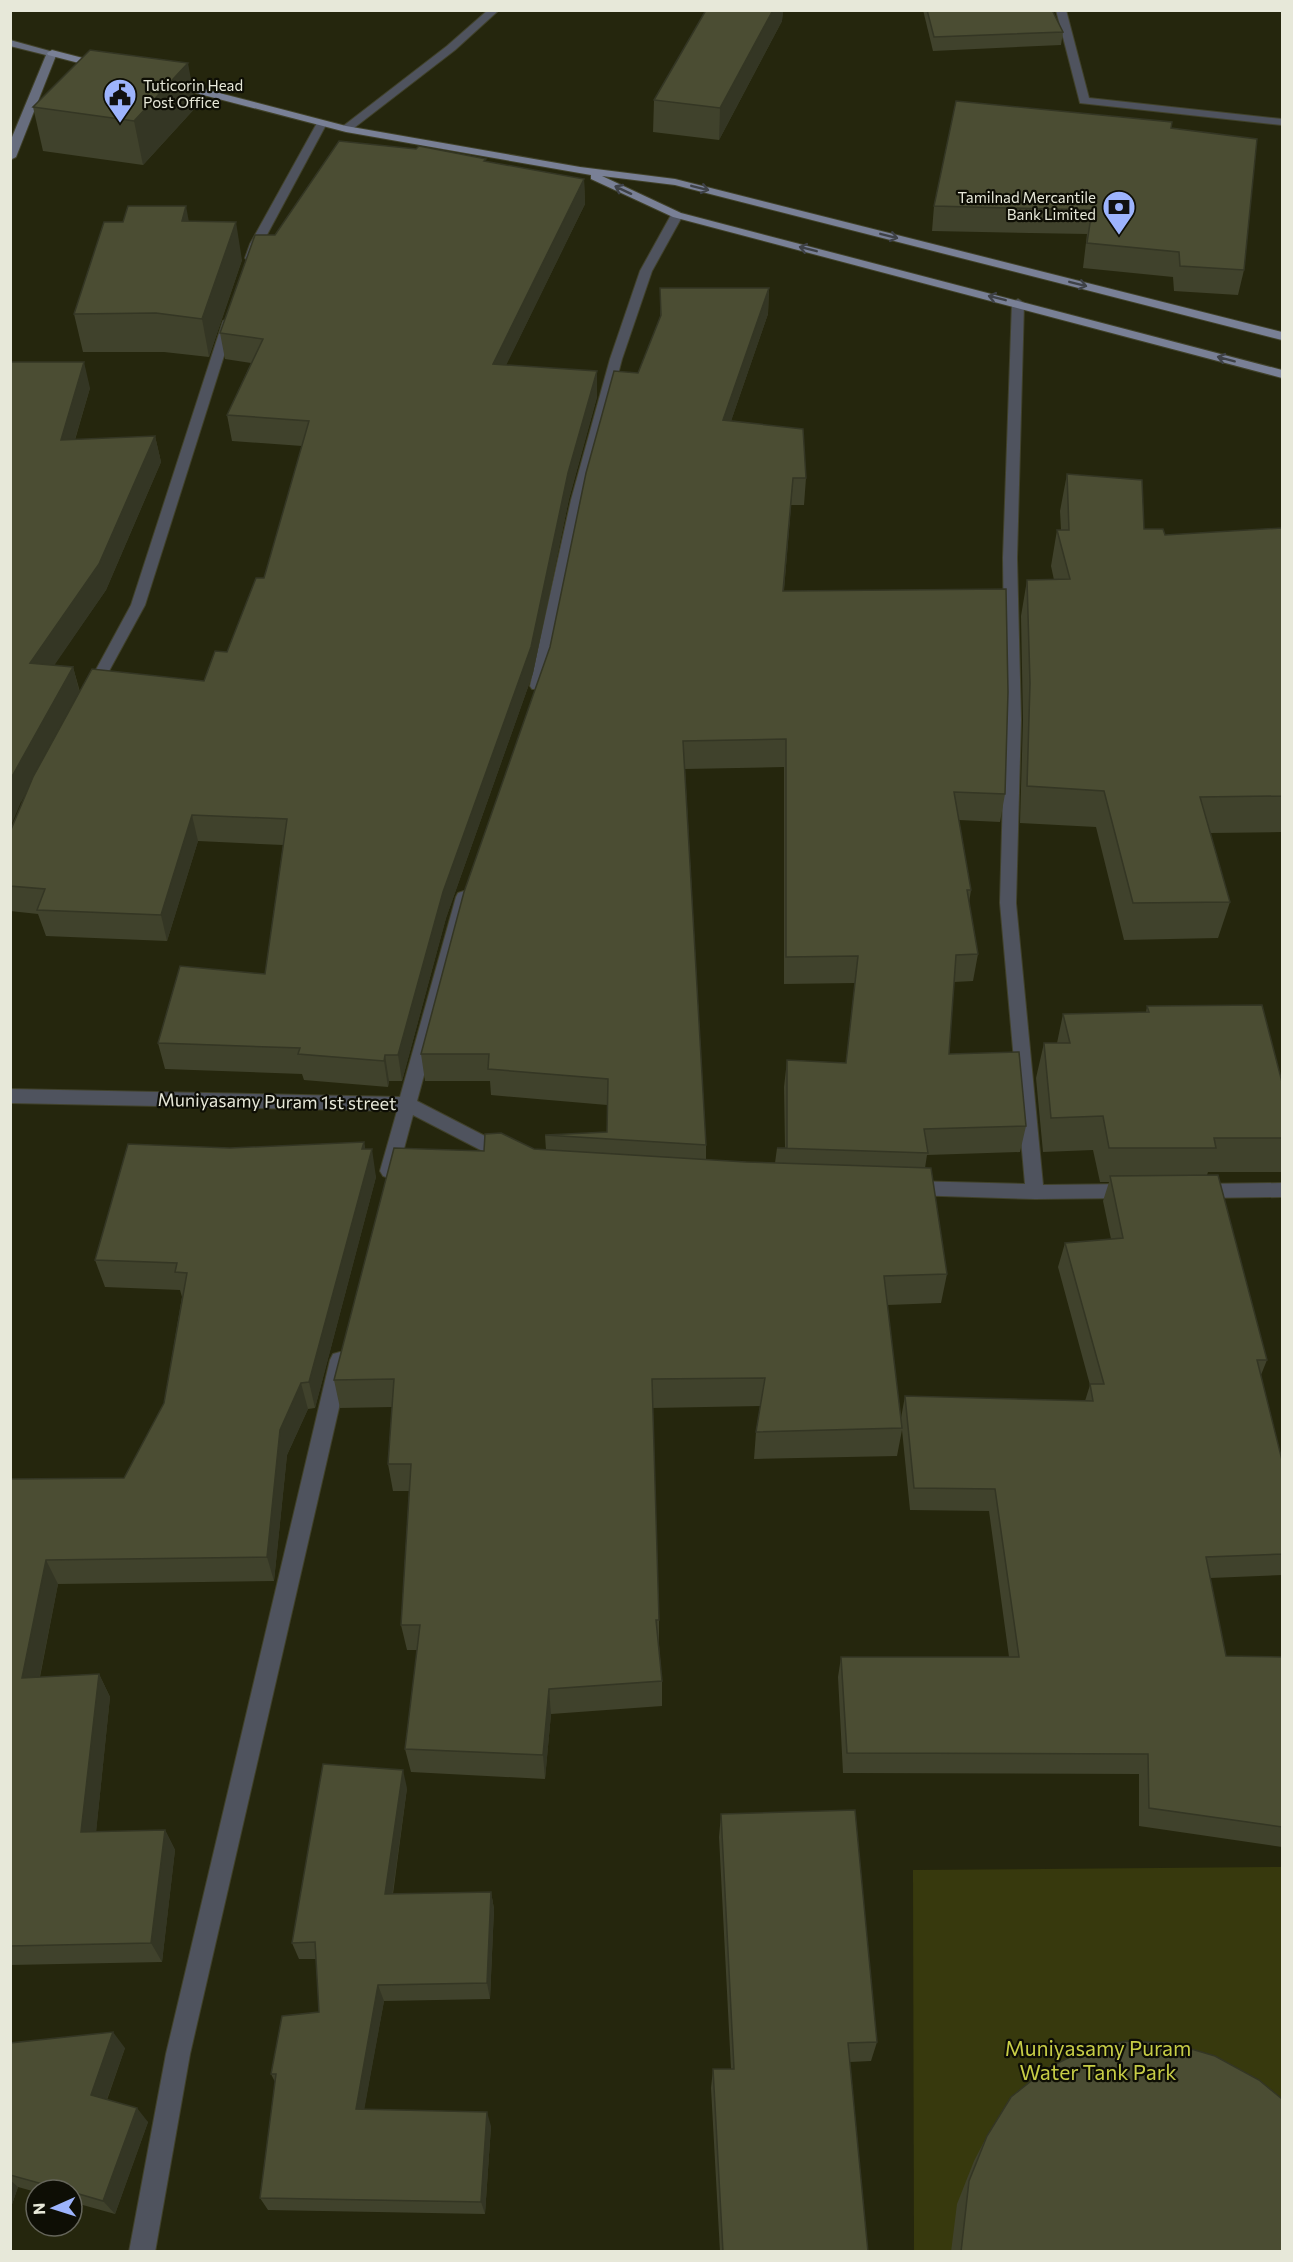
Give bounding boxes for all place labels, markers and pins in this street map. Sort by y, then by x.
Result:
place label: Tuticorin Head Post Office [143,76,243,111]
public building icon: Tuticorin Head Post Office [102,77,138,124]
place label: Tamilnad Mercantile Bank Limited [958,188,1096,223]
bank icon: Tamilnad Mercantile Bank Limited [1101,189,1137,236]

